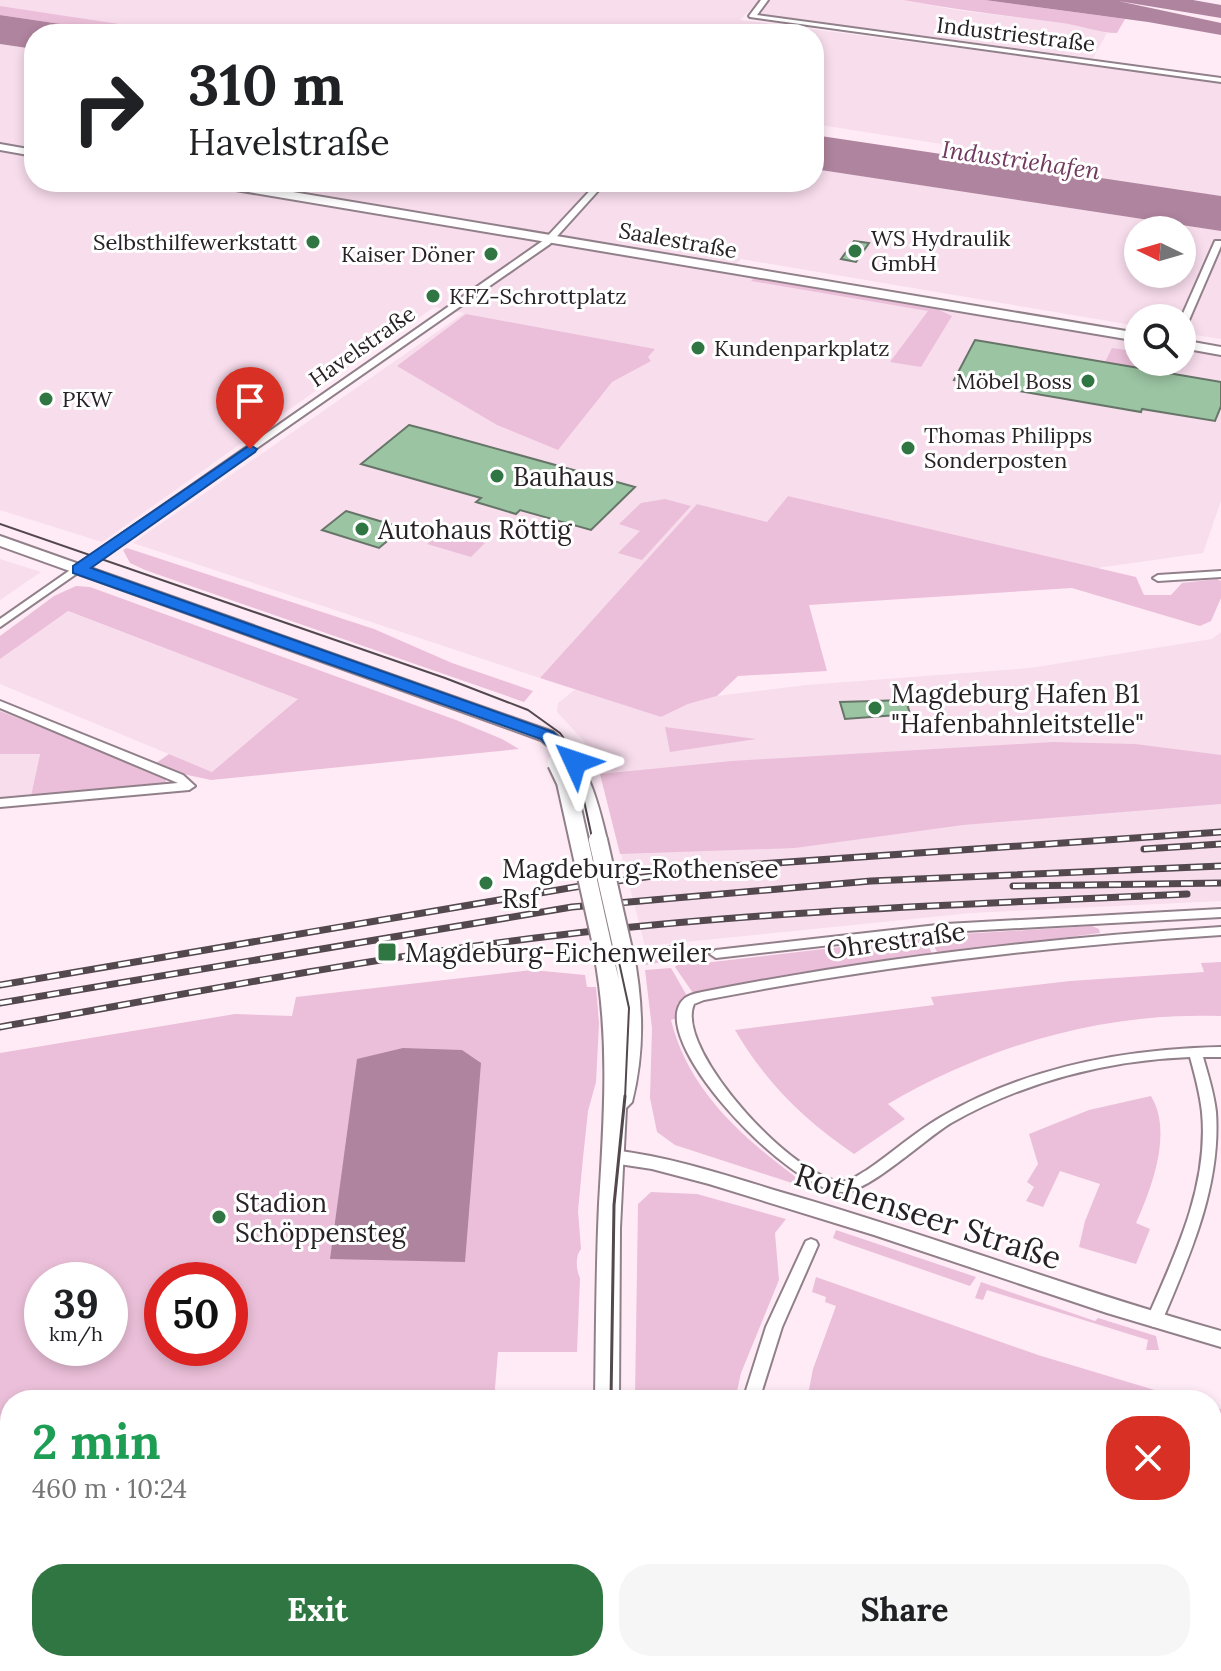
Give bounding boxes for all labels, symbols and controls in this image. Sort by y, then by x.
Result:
street label: Industriestraße [935,10,1097,58]
text: 310 m [188,49,344,120]
icon: right [56,56,160,160]
text: Havelstraße [188,119,390,165]
water label: Industriehafen [940,134,1103,187]
street label: Saalestraße [617,216,739,264]
north arrow [1124,216,1196,288]
map controls [1124,216,1196,376]
place label: WS Hydraulik GmbH [871,224,1010,277]
place label: Selbsthilfewerkstatt [93,228,297,256]
marker: Selbsthilfewerkstatt [304,233,322,251]
place label: Kaiser Döner [341,240,475,268]
marker: WS Hydraulik GmbH [846,242,864,260]
marker: Kaiser Döner [482,245,500,263]
place label: KFZ-Schrottplatz [449,282,626,310]
marker: KFZ-Schrottplatz [424,287,442,305]
street label: Havelstraße [303,299,421,393]
button: search [1124,304,1196,376]
place label: Kundenparkplatz [714,334,890,362]
marker: Kundenparkplatz [689,339,707,357]
pin [216,367,284,449]
place label: Möbel Boss [956,367,1072,395]
marker: Möbel Boss [1079,372,1097,390]
icon: arrive [228,379,272,423]
place label: PKW [62,385,113,413]
marker: PKW [37,390,55,408]
place label: Thomas Philipps Sonderposten [924,421,1092,474]
marker: Thomas Philipps Sonderposten [899,439,917,457]
place label: Bauhaus [513,460,614,493]
marker: Bauhaus [488,467,506,485]
place label: Autohaus Röttig [377,513,572,546]
marker: Autohaus Röttig [353,520,371,538]
place label: Magdeburg Hafen B1 "Hafenbahnleitstelle" [891,677,1144,740]
marker: Magdeburg Hafen B1 "Hafenbahnleitstelle" [866,699,884,717]
position arrow [533,720,617,804]
place label: Magdeburg-Rothensee Rsf [502,852,779,915]
marker: Magdeburg-Rothensee Rsf [477,874,495,892]
street label: Ohrestraße [824,914,968,966]
place label: Magdeburg-Eichenweiler [405,936,712,969]
marker: Magdeburg-Eichenweiler [376,941,398,963]
street label: Rothenseer Straße [789,1154,1067,1278]
place label: Stadion Schöppensteg [235,1186,406,1249]
marker: Stadion Schöppensteg [210,1208,228,1226]
speed limit sign: 50 [144,1262,248,1366]
text: 39 [53,1278,99,1329]
text: km/h [49,1321,103,1346]
text: 2 min [32,1411,161,1472]
button: close [1106,1416,1190,1500]
text: 460 m · 10:24 [32,1472,187,1505]
button: Exit [32,1564,603,1656]
button: Share [619,1564,1190,1656]

